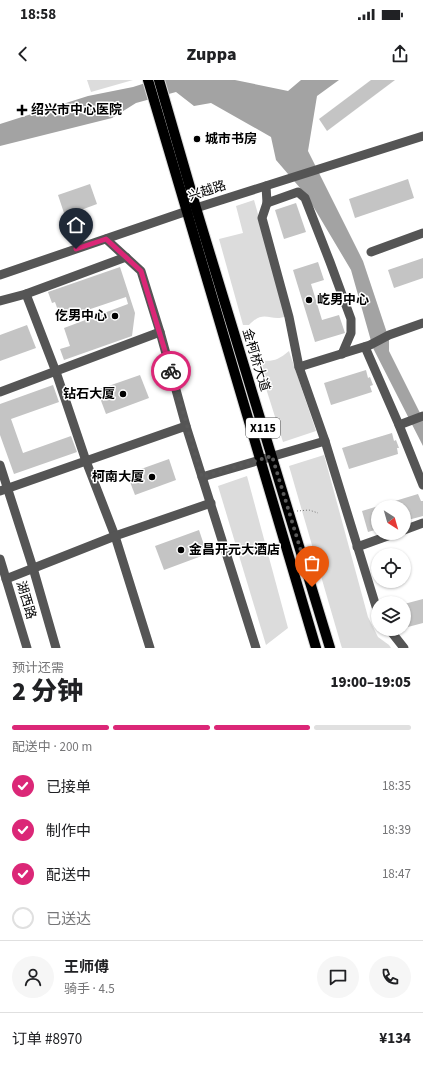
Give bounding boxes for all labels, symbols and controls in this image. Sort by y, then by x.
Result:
text: 18:58 [20,4,56,25]
text: Zuppa [187,42,236,67]
icon: back [12,43,34,65]
icon: share [389,43,411,65]
place label: 绍兴市中心医院 [31,101,122,119]
marker: 绍兴市中心医院 [16,104,28,116]
place label: 城市书房 [205,130,257,148]
marker: 城市书房 [192,134,202,144]
street label: 兴越路 [186,176,228,206]
pin [59,208,93,249]
icon: home [65,214,87,236]
place label: 屹男中心 [317,291,369,309]
marker: 屹男中心 [304,295,314,305]
place label: 仡男中心 [55,307,107,325]
marker: 仡男中心 [110,311,120,321]
street label: 金柯桥大道 [238,326,274,394]
courier [151,351,191,391]
icon: bike [160,360,182,382]
place label: 钻石大厦 [63,385,115,403]
marker: 钻石大厦 [118,389,128,399]
road number: X115 [246,418,280,438]
place label: 柯南大厦 [92,468,144,486]
marker: 柯南大厦 [147,472,157,482]
north arrow [371,500,411,540]
map controls [371,500,411,636]
place label: 金昌开元大酒店 [189,541,280,559]
marker: 金昌开元大酒店 [176,545,186,555]
pin [295,546,329,587]
button: locate [371,548,411,588]
icon: bag [301,552,323,574]
street label: 湖西路 [12,579,40,621]
button: layers [371,596,411,636]
text: 预计还需 [12,659,64,677]
text: 19:00–19:05 [330,672,411,693]
text: 2 分钟 [12,673,83,710]
text: 配送中 · 200 m [12,738,92,756]
icon: check [12,775,34,797]
text: 已接单 [46,777,91,798]
text: 18:35 [382,777,411,795]
icon: check [12,819,34,841]
text: 制作中 [46,821,91,842]
text: 18:39 [382,821,411,839]
icon: check [12,863,34,885]
text: 配送中 [46,865,91,886]
text: 18:47 [382,865,411,883]
text: 已送达 [46,909,91,930]
button: person [12,956,54,998]
button: chat [317,956,359,998]
button: phone [369,956,411,998]
text: 王师傅 [64,957,109,978]
text: 骑手 · 4.5 [64,980,115,998]
text: ¥134 [379,1028,411,1049]
text: 订单 #8970 [12,1029,82,1050]

